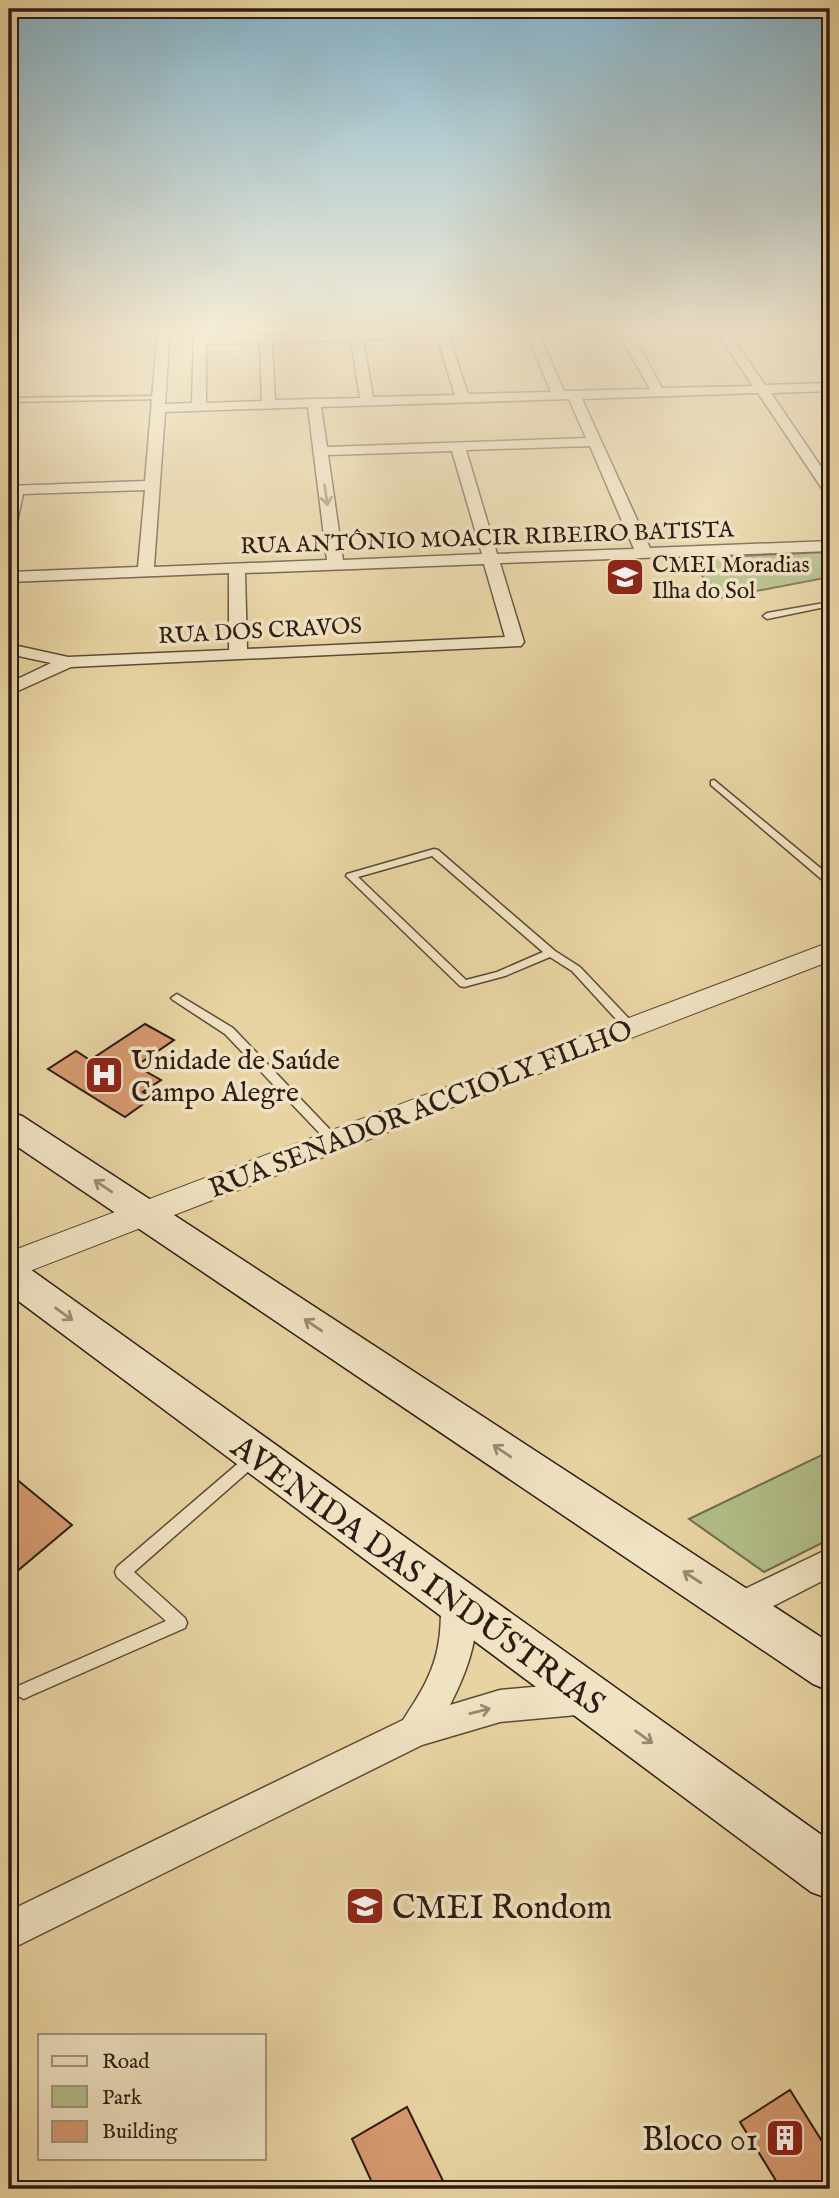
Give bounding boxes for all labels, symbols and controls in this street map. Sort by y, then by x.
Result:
one-way arrow [320,483,333,506]
street label: RUA ANTÔNIO MOACIR RIBEIRO BATISTA [240,514,736,562]
place label: CMEI Moradias Ilha do Sol [652,551,809,606]
school or university icon: CMEI Moradias Ilha do Sol [604,556,646,598]
street label: RUA DOS CRAVOS [157,612,363,651]
street label: RUA SENADOR ACCIOLY FILHO [204,1013,638,1207]
place label: Unidade de Saúde Campo Alegre [131,1044,340,1111]
hospital icon: Unidade de Saúde Campo Alegre [83,1054,125,1096]
one-way arrow [93,1179,113,1193]
one-way arrow [54,1307,73,1322]
one-way arrow [303,1318,323,1332]
street label: AVENIDA DAS INDÚSTRIAS [221,1425,613,1726]
one-way arrow [493,1444,512,1459]
one-way arrow [683,1570,702,1584]
one-way arrow [469,1704,491,1717]
one-way arrow [634,1730,653,1744]
school or university icon: CMEI Rondom [344,1885,386,1927]
place label: CMEI Rondom [392,1888,612,1930]
legend [38,2034,266,2160]
text: Road [102,2049,150,2076]
text: Park [102,2085,143,2112]
building icon: Bloco 01 [764,2117,806,2159]
text: Building [102,2119,178,2146]
place label: Bloco 01 [642,2120,758,2162]

